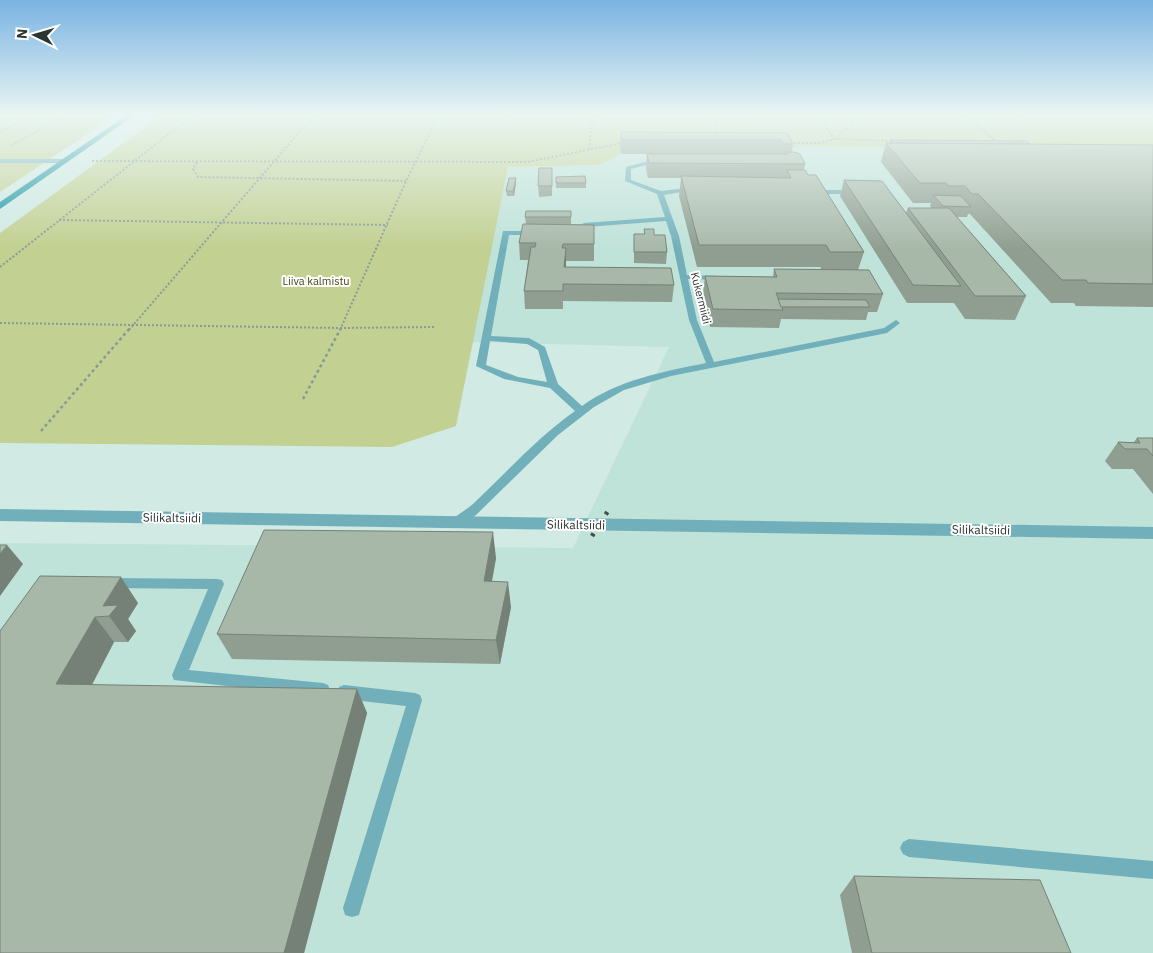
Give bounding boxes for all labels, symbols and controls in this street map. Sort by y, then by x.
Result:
north arrow [10,10,60,60]
text: N [13,28,31,40]
street label: Kukermiidi [688,271,714,325]
park label: Liiva kalmistu [282,274,350,288]
street label: Silikaltsiidi [143,509,201,526]
street label: Silikaltsiidi [547,516,605,533]
street label: Silikaltsiidi [952,521,1010,538]

